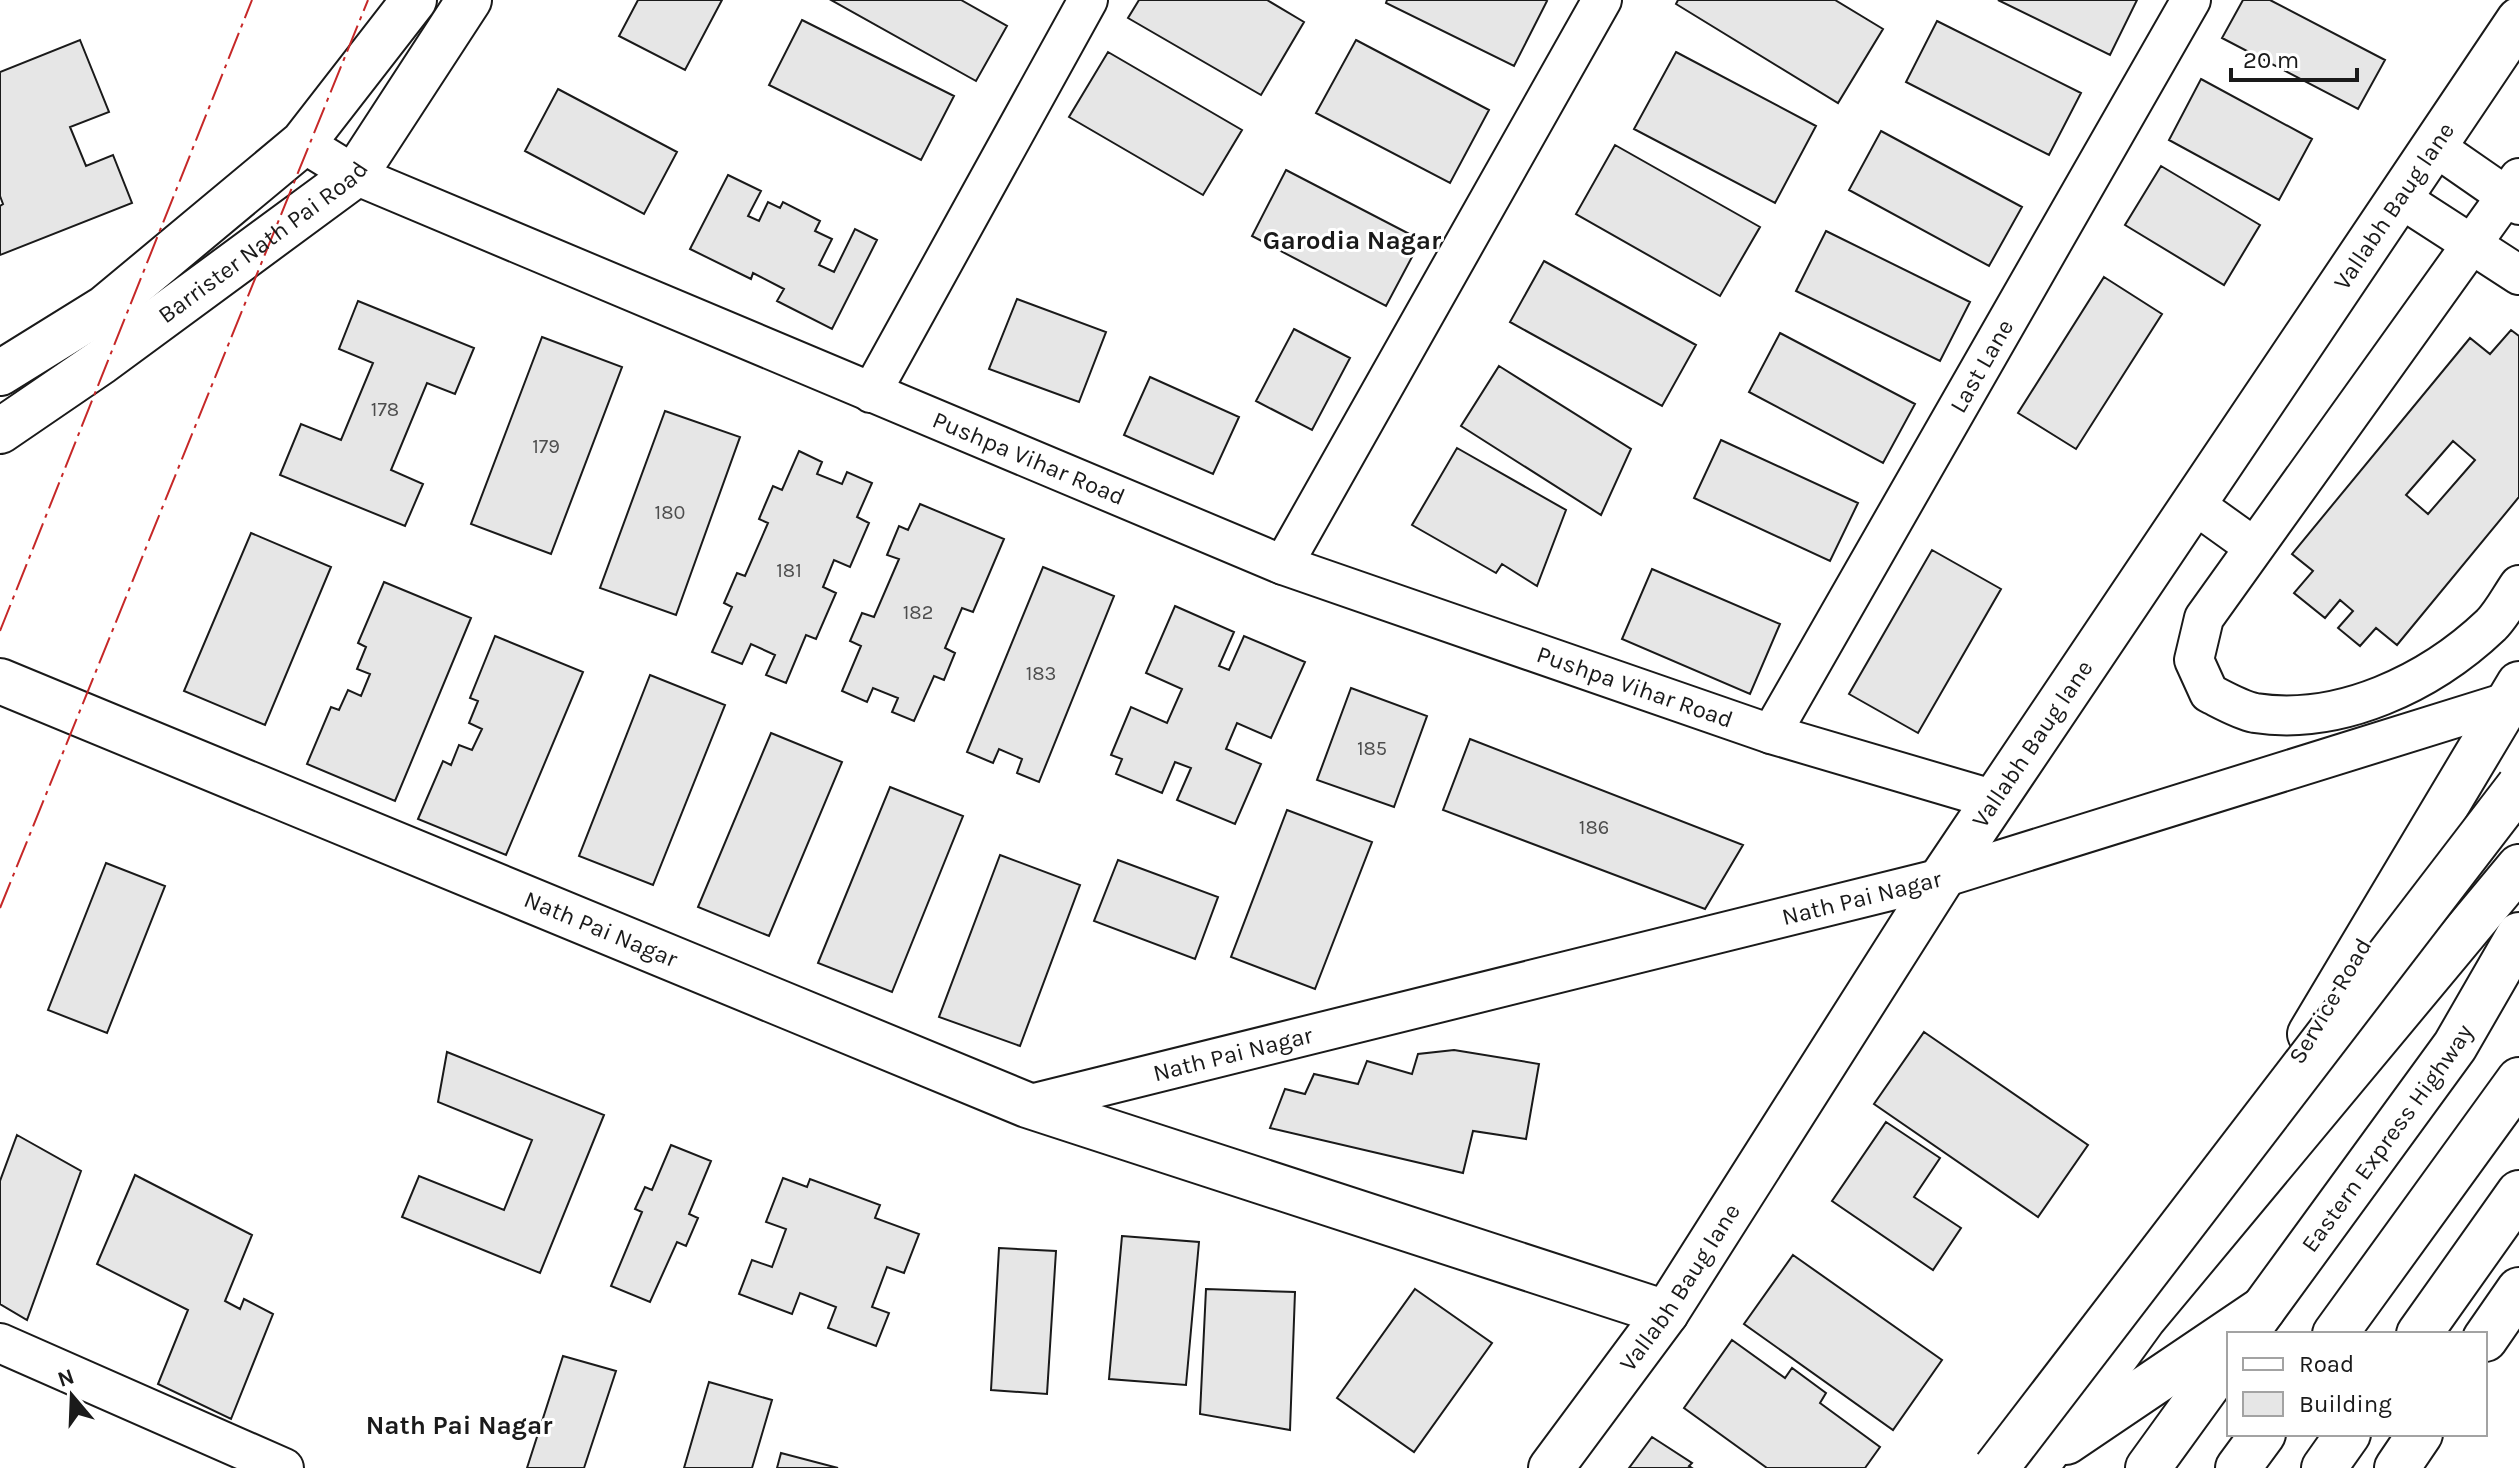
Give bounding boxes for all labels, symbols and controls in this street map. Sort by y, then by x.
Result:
scale bar [2231,32,2357,82]
text: 20 m [2243,46,2299,74]
street label: Vallabh Baug lane [2328,117,2460,295]
street label: Barrister Nath Pai Road [153,156,374,329]
district label: Garodia Nagar [1263,225,1442,256]
street label: Last Lane [1944,314,2019,418]
house number: 178 [371,398,399,421]
street label: Pushpa Vihar Road [928,405,1129,511]
house number: 179 [532,435,560,458]
house number: 180 [655,501,685,524]
house number: 181 [776,559,802,582]
house number: 182 [903,601,933,624]
street label: Pushpa Vihar Road [1533,640,1737,734]
street label: Vallabh Baug lane [1966,655,2099,833]
house number: 183 [1026,662,1056,685]
house number: 185 [1357,737,1387,760]
house number: 186 [1579,816,1609,839]
street label: Nath Pai Nagar [1779,865,1945,931]
street label: Nath Pai Nagar [520,885,682,973]
street label: Service Road [2283,933,2377,1069]
street label: Eastern Express Highway [2295,1019,2479,1258]
street label: Nath Pai Nagar [1150,1021,1316,1087]
street label: Vallabh Baug lane [1614,1198,1746,1377]
legend [2227,1332,2487,1436]
text: Road [2299,1350,2354,1378]
north arrow [32,1356,112,1436]
text: N [54,1363,78,1393]
text: Building [2299,1390,2392,1418]
district label: Nath Pai Nagar [366,1410,553,1441]

